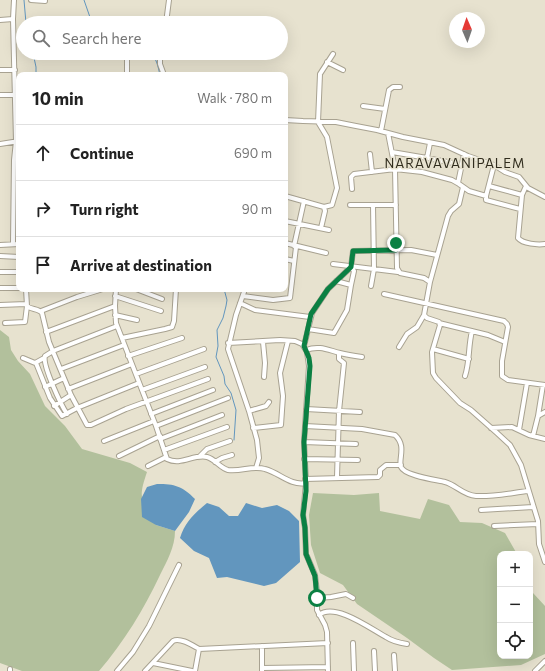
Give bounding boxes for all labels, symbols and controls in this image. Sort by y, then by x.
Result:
north arrow [449,12,485,48]
search box [16,16,288,60]
icon: search [30,27,52,49]
text: Search here [62,29,141,47]
text: 10 min [32,88,84,109]
text: Walk · 780 m [197,90,272,106]
icon: ahead [32,142,54,164]
text: Continue [70,144,134,162]
text: 690 m [234,145,272,161]
district label: NARAVAVANIPALEM [385,155,525,171]
icon: right [32,198,54,220]
text: Turn right [70,200,139,218]
text: 90 m [242,201,272,217]
route end [387,234,405,252]
icon: arrive [32,254,54,276]
text: Arrive at destination [70,256,212,274]
map controls [497,551,533,659]
button: + [497,551,533,587]
button: − [497,587,533,623]
route start [308,589,326,607]
button: locate [497,623,533,659]

